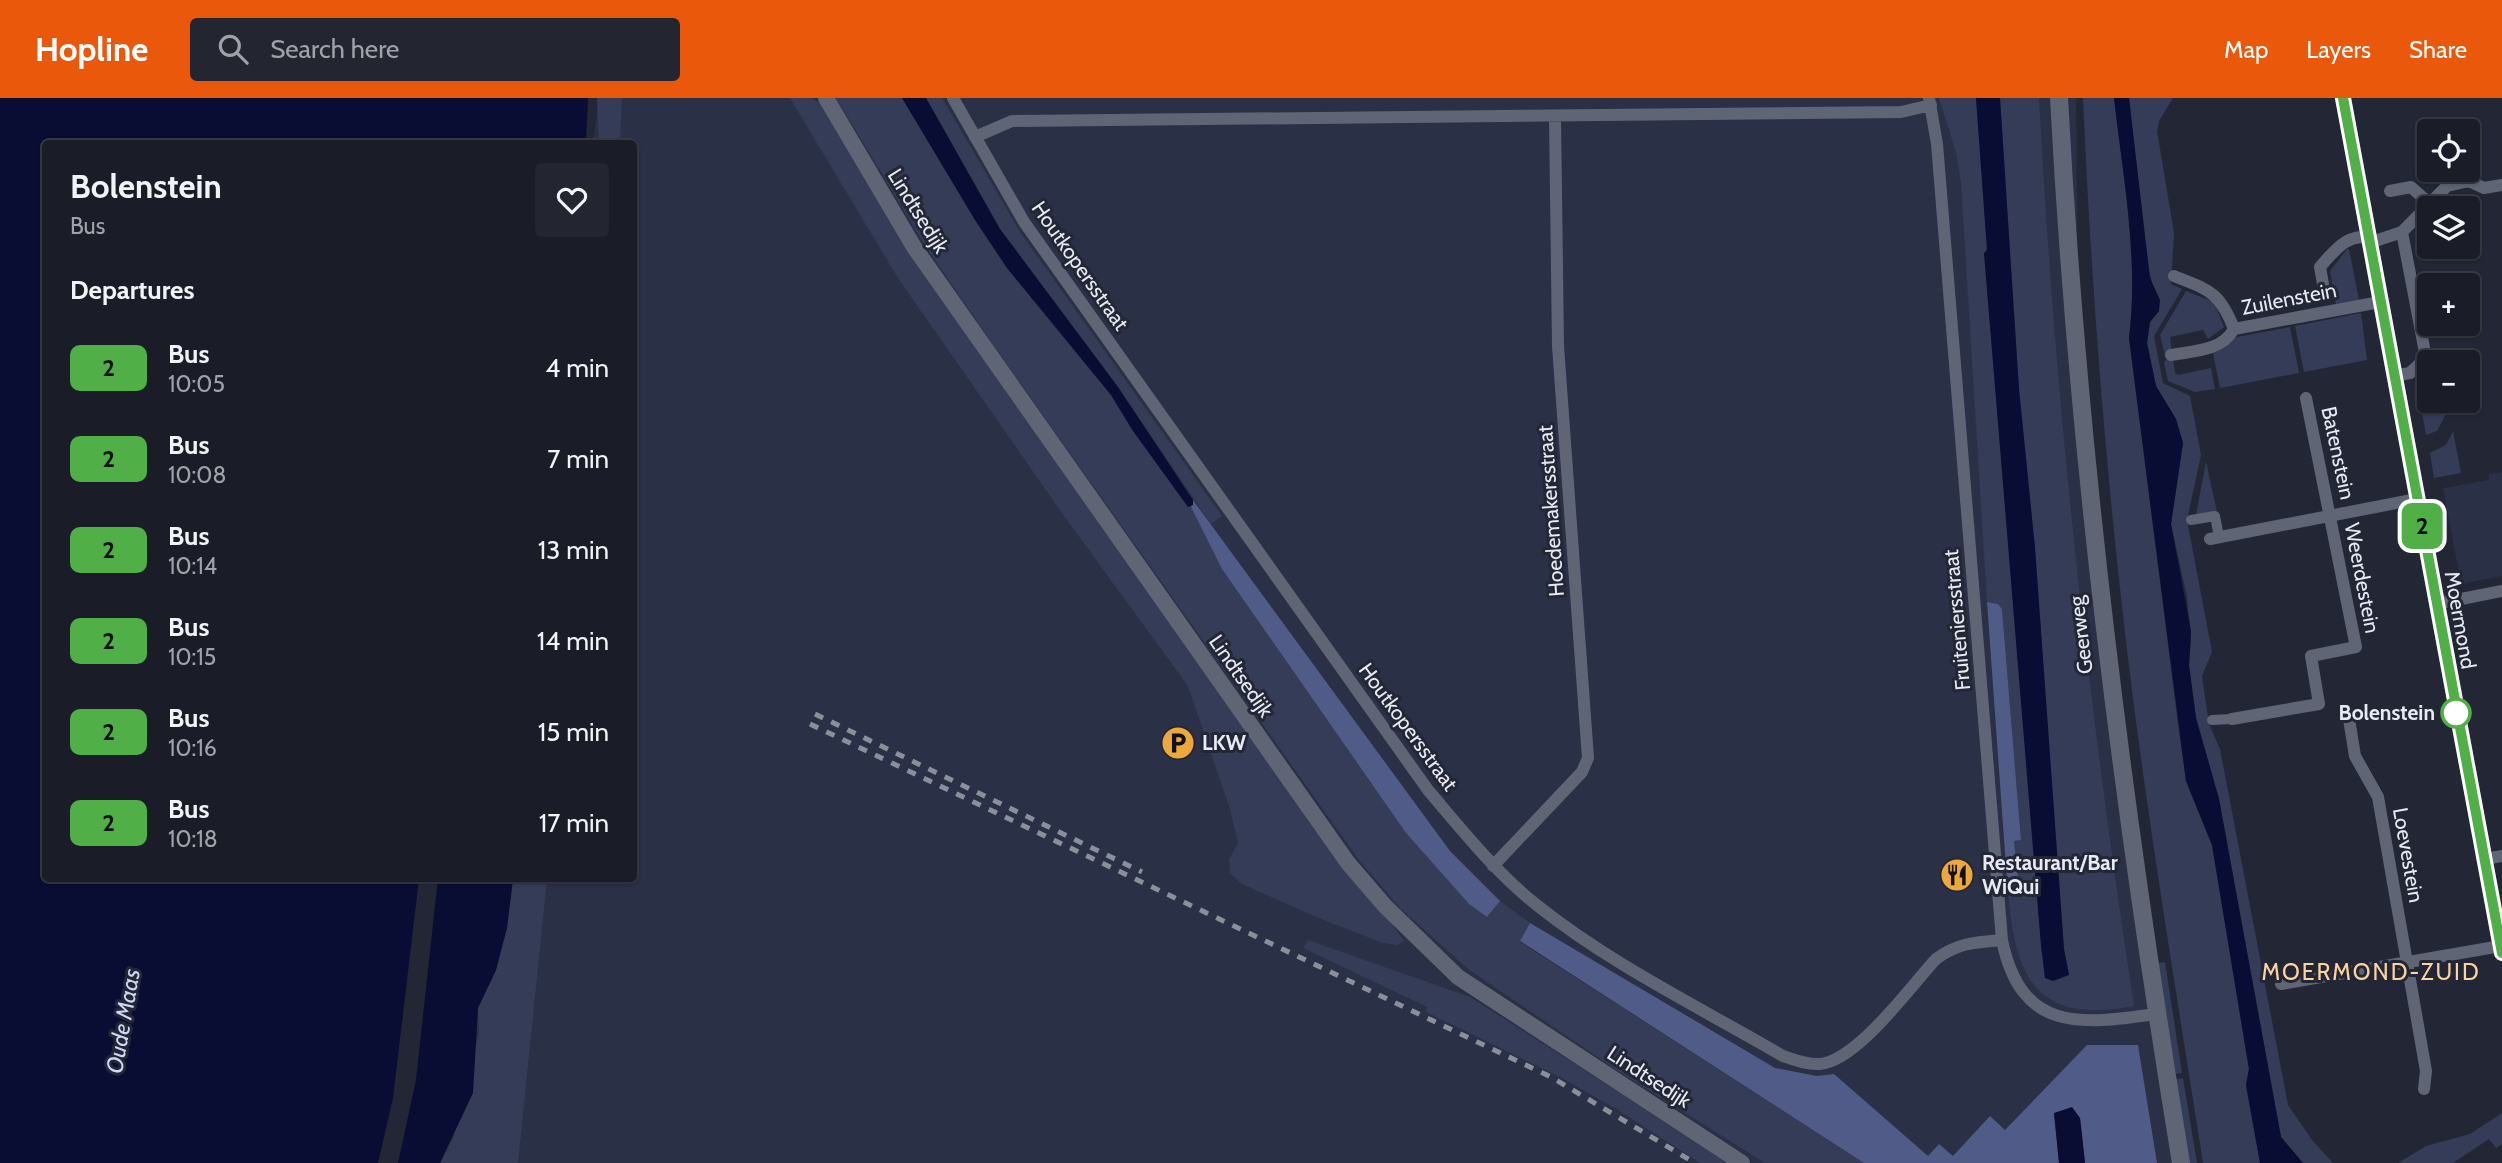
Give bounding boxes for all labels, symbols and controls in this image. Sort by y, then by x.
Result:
search box [190,18,680,81]
text: Hopline [35,29,148,69]
icon: search [214,30,252,68]
text: Search here [270,33,399,65]
text: Map [2224,35,2268,64]
text: Layers [2306,35,2371,64]
text: Share [2409,35,2467,64]
map controls [2417,119,2480,413]
button: locate [2417,119,2480,182]
button: heart [535,163,609,237]
street label: Lindtsedijk [882,164,954,259]
text: Bolenstein [70,166,222,206]
street label: Houtkopersstraat [1027,196,1134,335]
button: layers [2417,196,2480,259]
text: Bus [70,212,105,240]
button: + [2417,273,2480,336]
text: Departures [70,274,194,306]
street label: Zuilenstein [2239,277,2339,320]
text: Bus [168,338,209,370]
button: − [2417,350,2480,413]
text: 4 min [545,352,609,384]
text: 2 [102,353,115,382]
text: 10:05 [168,370,225,398]
street label: Batenstein [2316,404,2361,502]
street label: Hoedemakersstraat [1532,424,1569,598]
text: Bus [168,429,209,461]
text: 7 min [547,443,609,475]
text: 2 [102,444,115,473]
text: 10:08 [168,461,226,489]
line badge: 2 [2399,503,2445,549]
text: 2 [2416,511,2428,540]
text: Bus [168,520,209,552]
street label: Weerdestein [2340,521,2385,635]
text: 13 min [538,534,609,566]
text: 2 [102,535,115,564]
street label: Fruiteniersstraat [1938,549,1975,692]
text: 10:14 [168,552,217,580]
street label: Moermond [2440,569,2481,671]
street label: Geerweg [2063,594,2098,676]
text: Bus [168,611,209,643]
text: 14 min [537,625,609,657]
text: 2 [102,626,115,655]
street label: Lindtsedijk [1203,630,1279,723]
text: 10:15 [168,643,216,671]
street label: Houtkopersstraat [1354,658,1463,795]
marker: Bolenstein [2441,698,2471,728]
place label: Bolenstein [2339,700,2435,725]
text: Bus [168,702,209,734]
text: 15 min [538,716,609,748]
text: 2 [102,717,115,746]
parking icon: LKW [1159,724,1197,762]
place label: LKW [1202,730,1247,755]
text: 10:16 [168,734,217,762]
text: Bus [168,793,209,825]
street label: Loevestein [2388,805,2429,904]
text: 17 min [539,807,609,839]
text: 2 [102,808,115,837]
text: 10:18 [168,825,218,853]
place label: Restaurant/Bar WiQui [1982,850,2118,899]
restaurant icon: Restaurant/Bar WiQui [1938,856,1976,894]
district label: MOERMOND-ZUID [2261,958,2481,986]
water label: Oude Maas [100,966,146,1075]
street label: Lindtsedijk [1602,1040,1696,1114]

